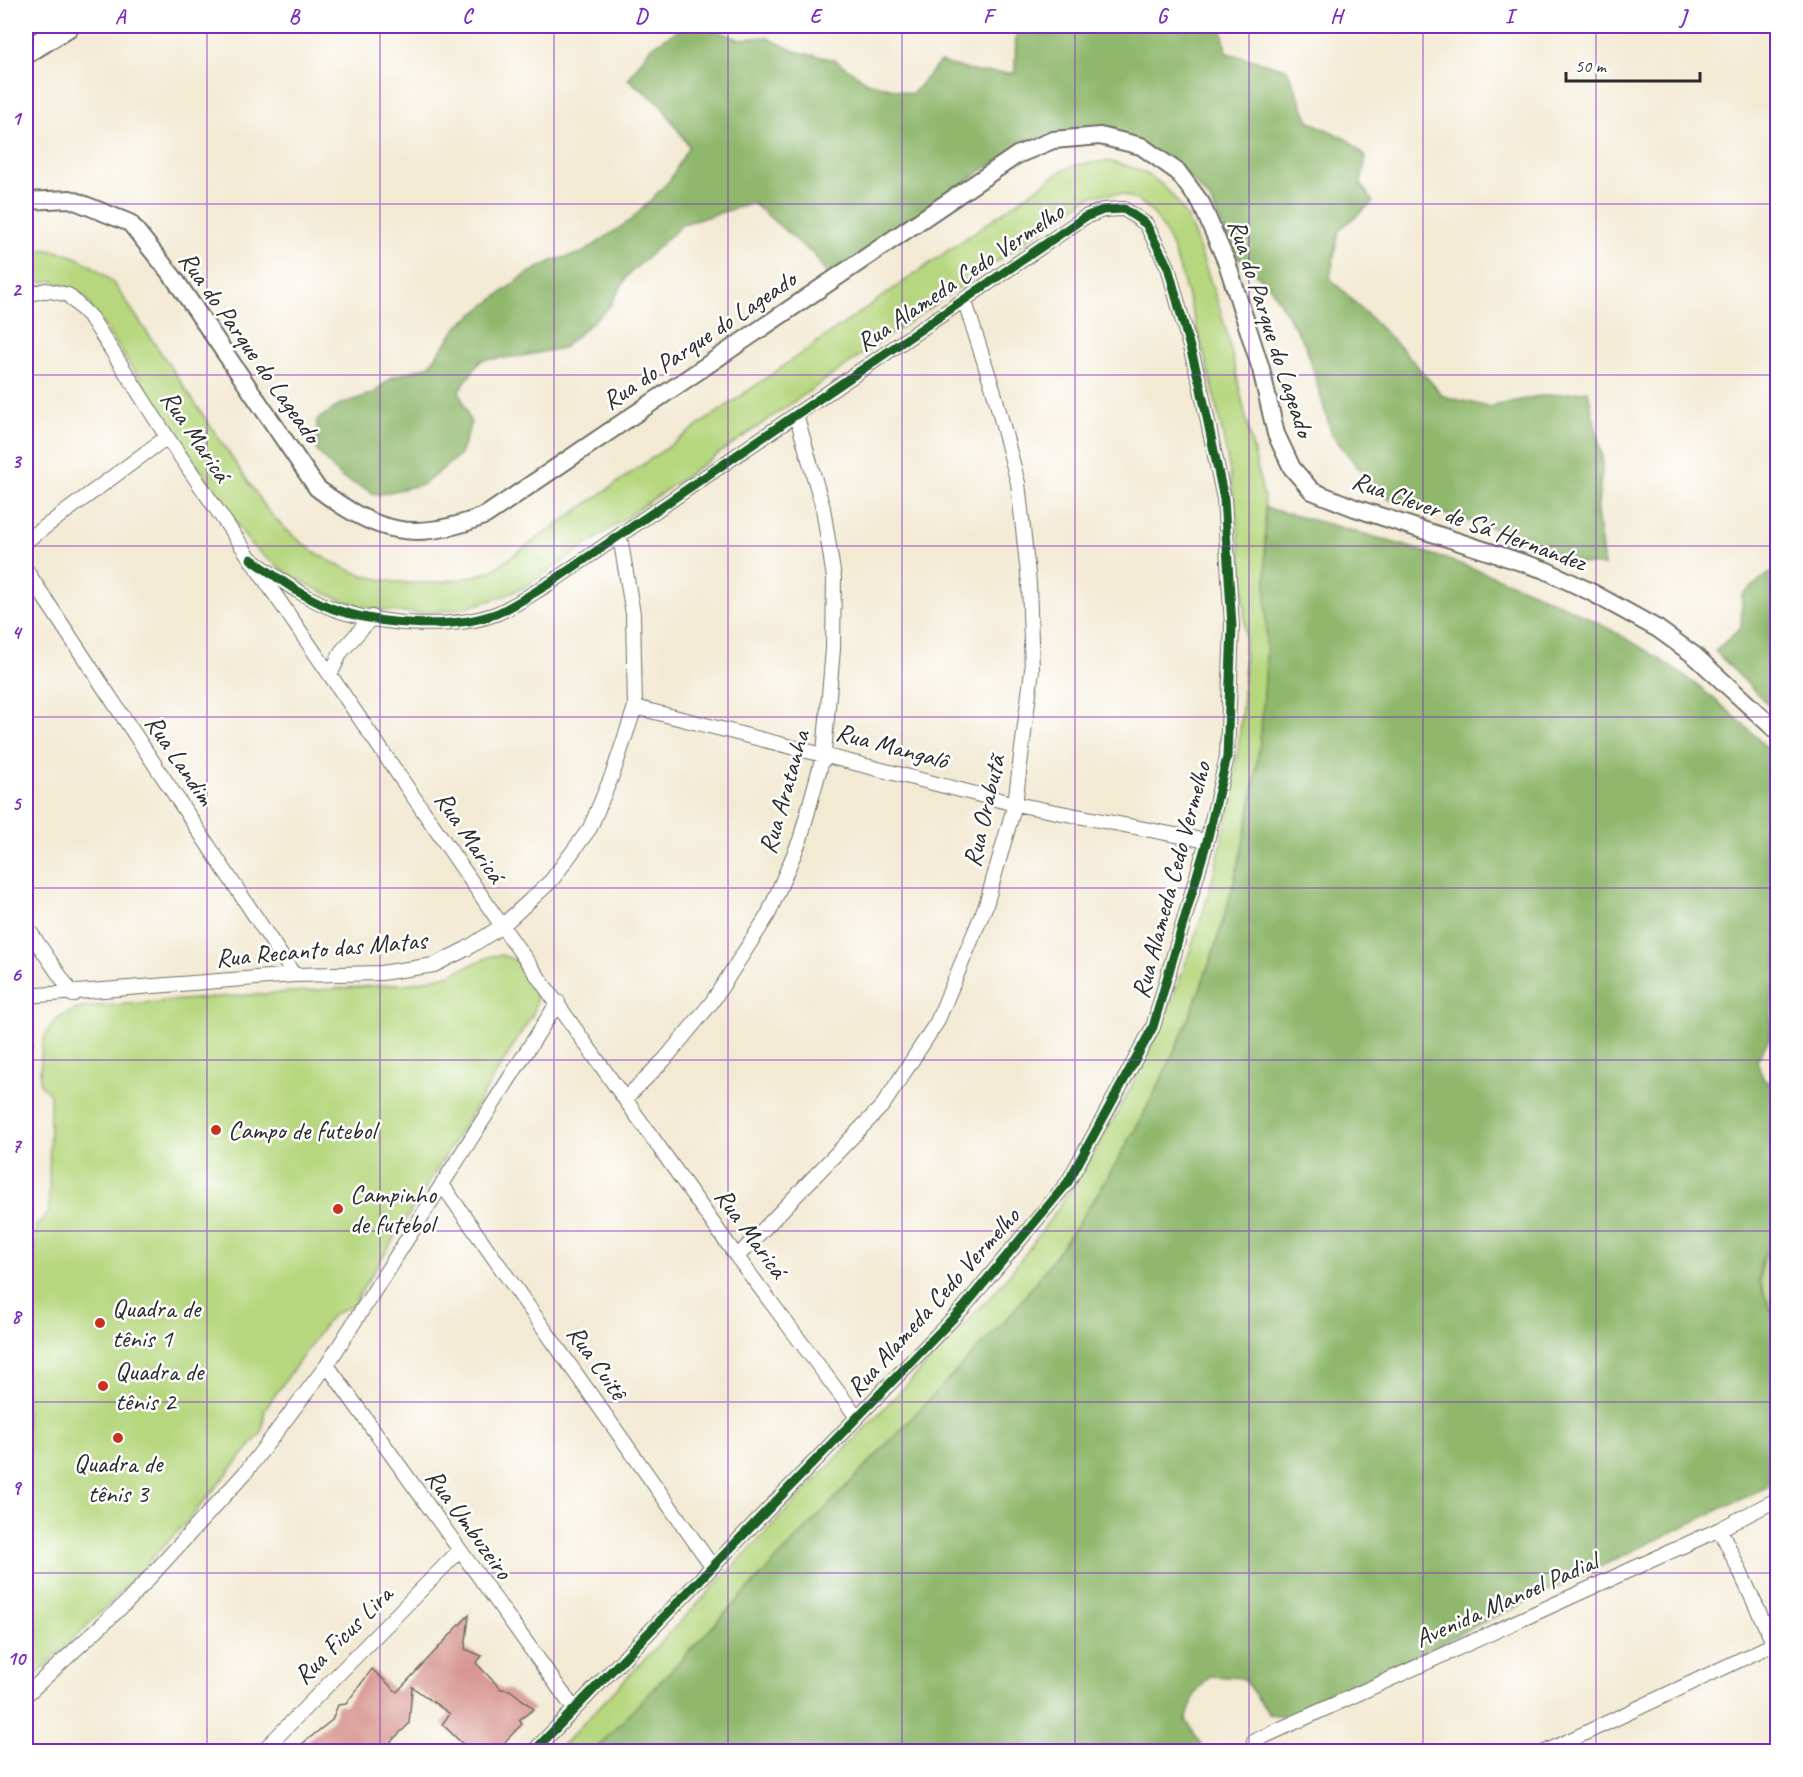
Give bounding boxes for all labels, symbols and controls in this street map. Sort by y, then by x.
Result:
text: A [115,4,127,29]
text: B [289,4,301,29]
text: C [462,4,474,29]
text: D [635,4,649,29]
text: E [810,4,824,29]
text: F [983,4,997,29]
text: G [1157,4,1170,29]
text: H [1330,4,1345,29]
text: I [1505,4,1518,29]
text: J [1678,4,1690,29]
scale bar [1566,45,1700,83]
text: 50 m [1575,55,1608,77]
text: 1 [12,106,23,131]
street label: Rua Alameda Cedo Vermelho [850,194,1072,359]
street label: Rua do Parque do Lageado [1220,215,1323,444]
street label: Rua do Parque do Lageado [171,245,330,452]
street label: Rua do Parque do Lageado [596,261,805,417]
text: 2 [12,277,23,302]
street label: Rua Maricá [153,384,240,490]
text: 3 [12,449,23,474]
street label: Rua Clever de Sá Hernandez [1348,463,1593,580]
text: 4 [12,620,24,645]
street label: Rua Landim [138,708,223,813]
street label: Rua Mangalô [832,715,954,778]
street label: Rua Aratanha [751,725,818,857]
street label: Rua Orabutã [955,750,1013,870]
street label: Rua Alameda Cedo Vermelho [1124,756,1219,1002]
street label: Rua Maricá [427,785,514,891]
text: 5 [12,791,23,816]
street label: Rua Recanto das Matas [214,923,430,975]
text: 6 [11,962,22,987]
place label: Campo de futebol [228,1114,380,1147]
marker: Campo de futebol [209,1123,223,1137]
text: 7 [12,1133,23,1158]
place label: Campinho de futebol [350,1178,439,1241]
street label: Rua Maricá [707,1181,796,1287]
street label: Rua Alameda Cedo Vermelho [839,1199,1028,1404]
marker: Campinho de futebol [331,1202,345,1216]
place label: Quadra de tênis 1 [112,1292,203,1355]
text: 8 [12,1304,24,1329]
marker: Quadra de tênis 1 [93,1316,107,1330]
street label: Rua Cuitê [560,1318,637,1409]
place label: Quadra de tênis 2 [115,1355,206,1418]
marker: Quadra de tênis 2 [96,1379,110,1393]
marker: Quadra de tênis 3 [111,1431,125,1445]
place label: Quadra de tênis 3 [74,1447,165,1510]
street label: Rua Umbuzeiro [418,1462,521,1587]
text: 9 [12,1475,23,1500]
street label: Avenida Manoel Padial [1410,1543,1607,1655]
street label: Rua Ficus Lira [287,1577,401,1691]
text: 10 [7,1646,27,1671]

